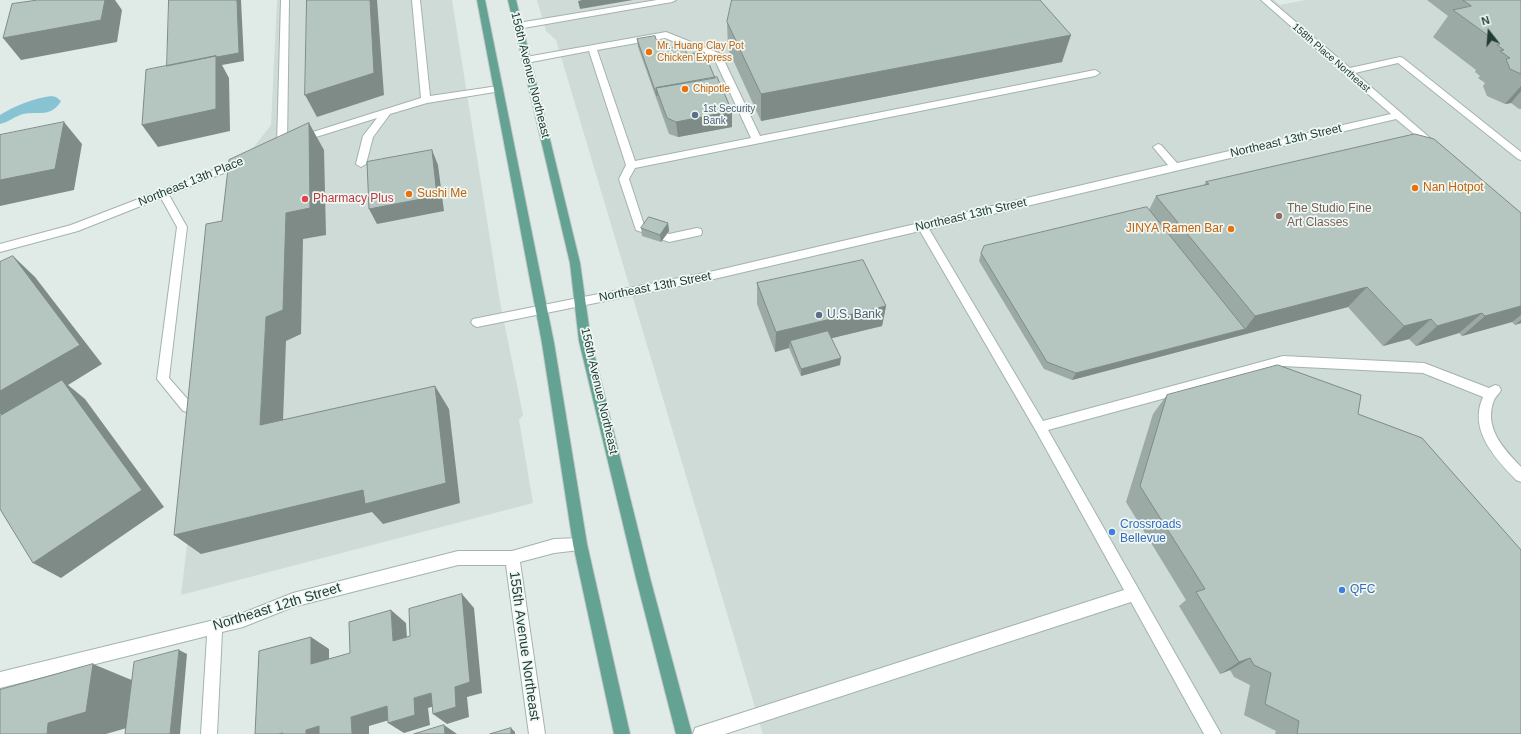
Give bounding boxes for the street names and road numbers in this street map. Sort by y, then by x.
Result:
street label: 156th Avenue Northeast [507,11,553,139]
street label: 158th Place Northeast [1290,21,1372,95]
street label: Northeast 13th Street [1229,121,1343,161]
street label: Northeast 13th Place [136,154,246,210]
street label: Northeast 13th Street [914,195,1028,235]
street label: Northeast 13th Street [598,269,712,305]
street label: 156th Avenue Northeast [577,326,621,456]
street label: 155th Avenue Northeast [505,570,543,722]
street label: Northeast 12th Street [211,580,343,634]

